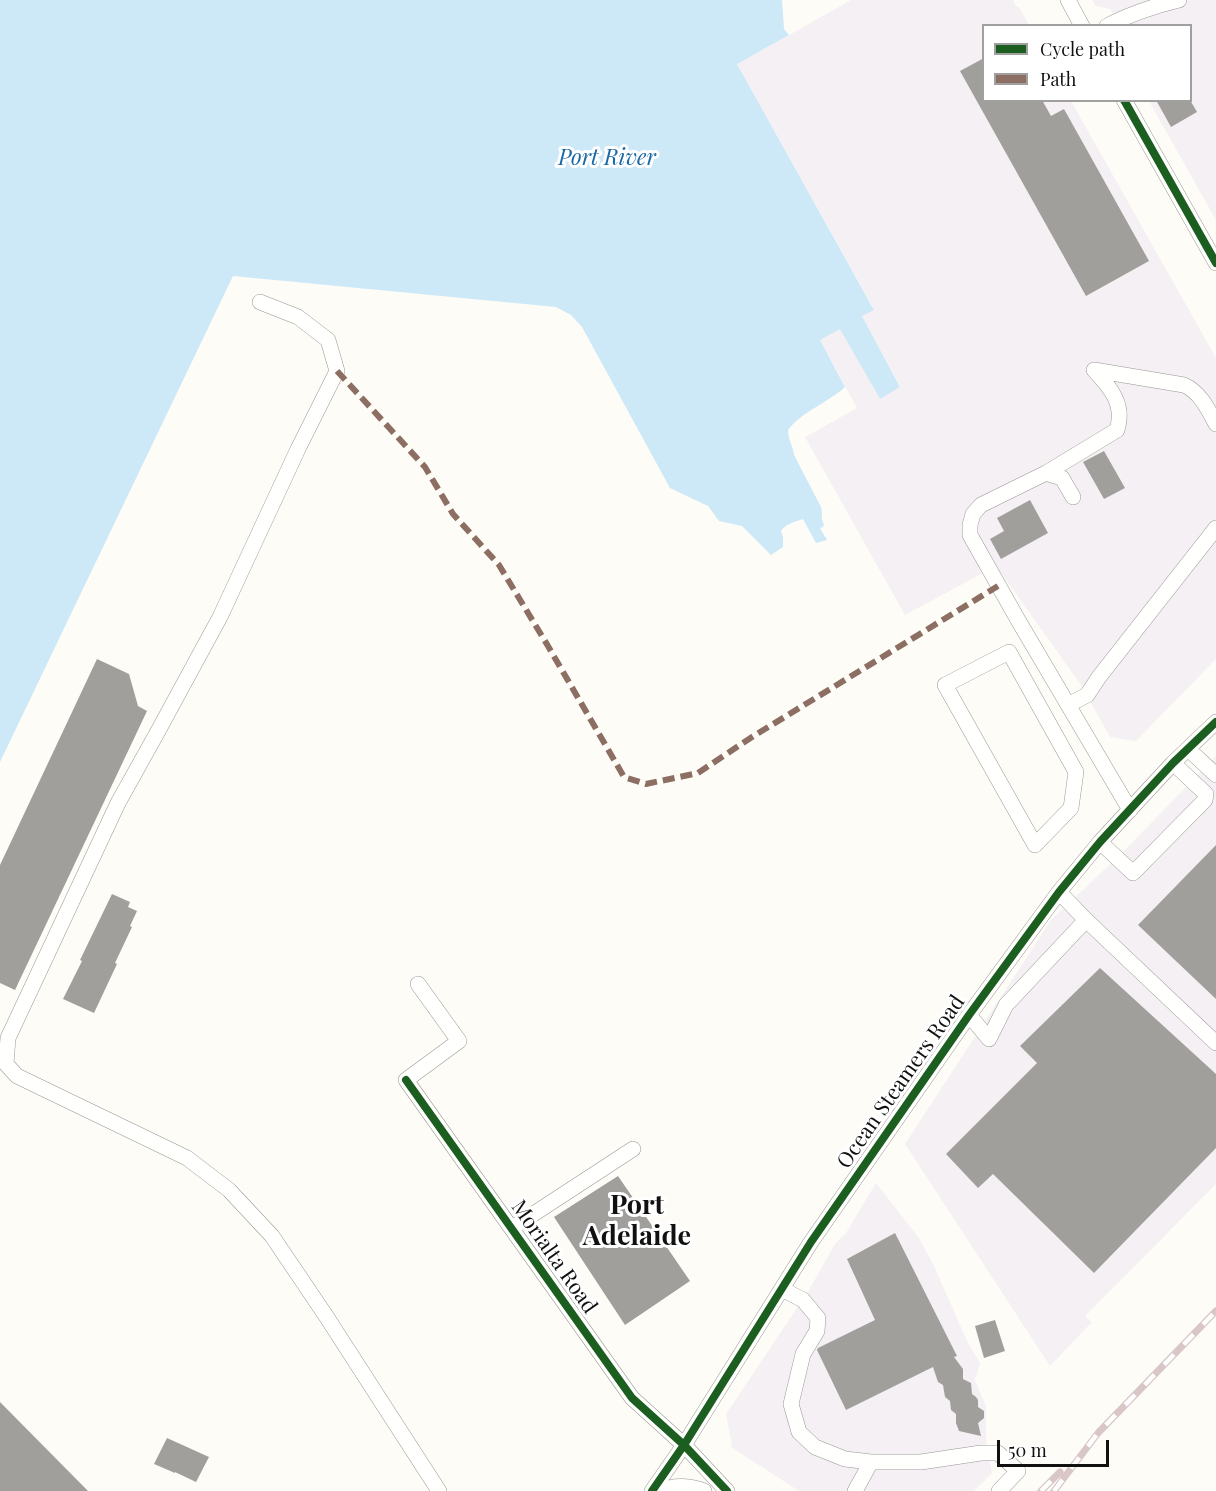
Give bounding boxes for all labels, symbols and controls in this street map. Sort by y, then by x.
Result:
legend [982,24,1192,102]
text: Cycle path [1040,37,1125,61]
text: Path [1040,67,1076,91]
water label: Port River [558,145,656,171]
street label: Ocean Steamers Road [832,991,970,1173]
district label: Port Adelaide [583,1190,691,1253]
street label: Morialta Road [506,1196,602,1318]
scale bar [1000,1428,1112,1466]
text: 50 m [1008,1438,1047,1462]

